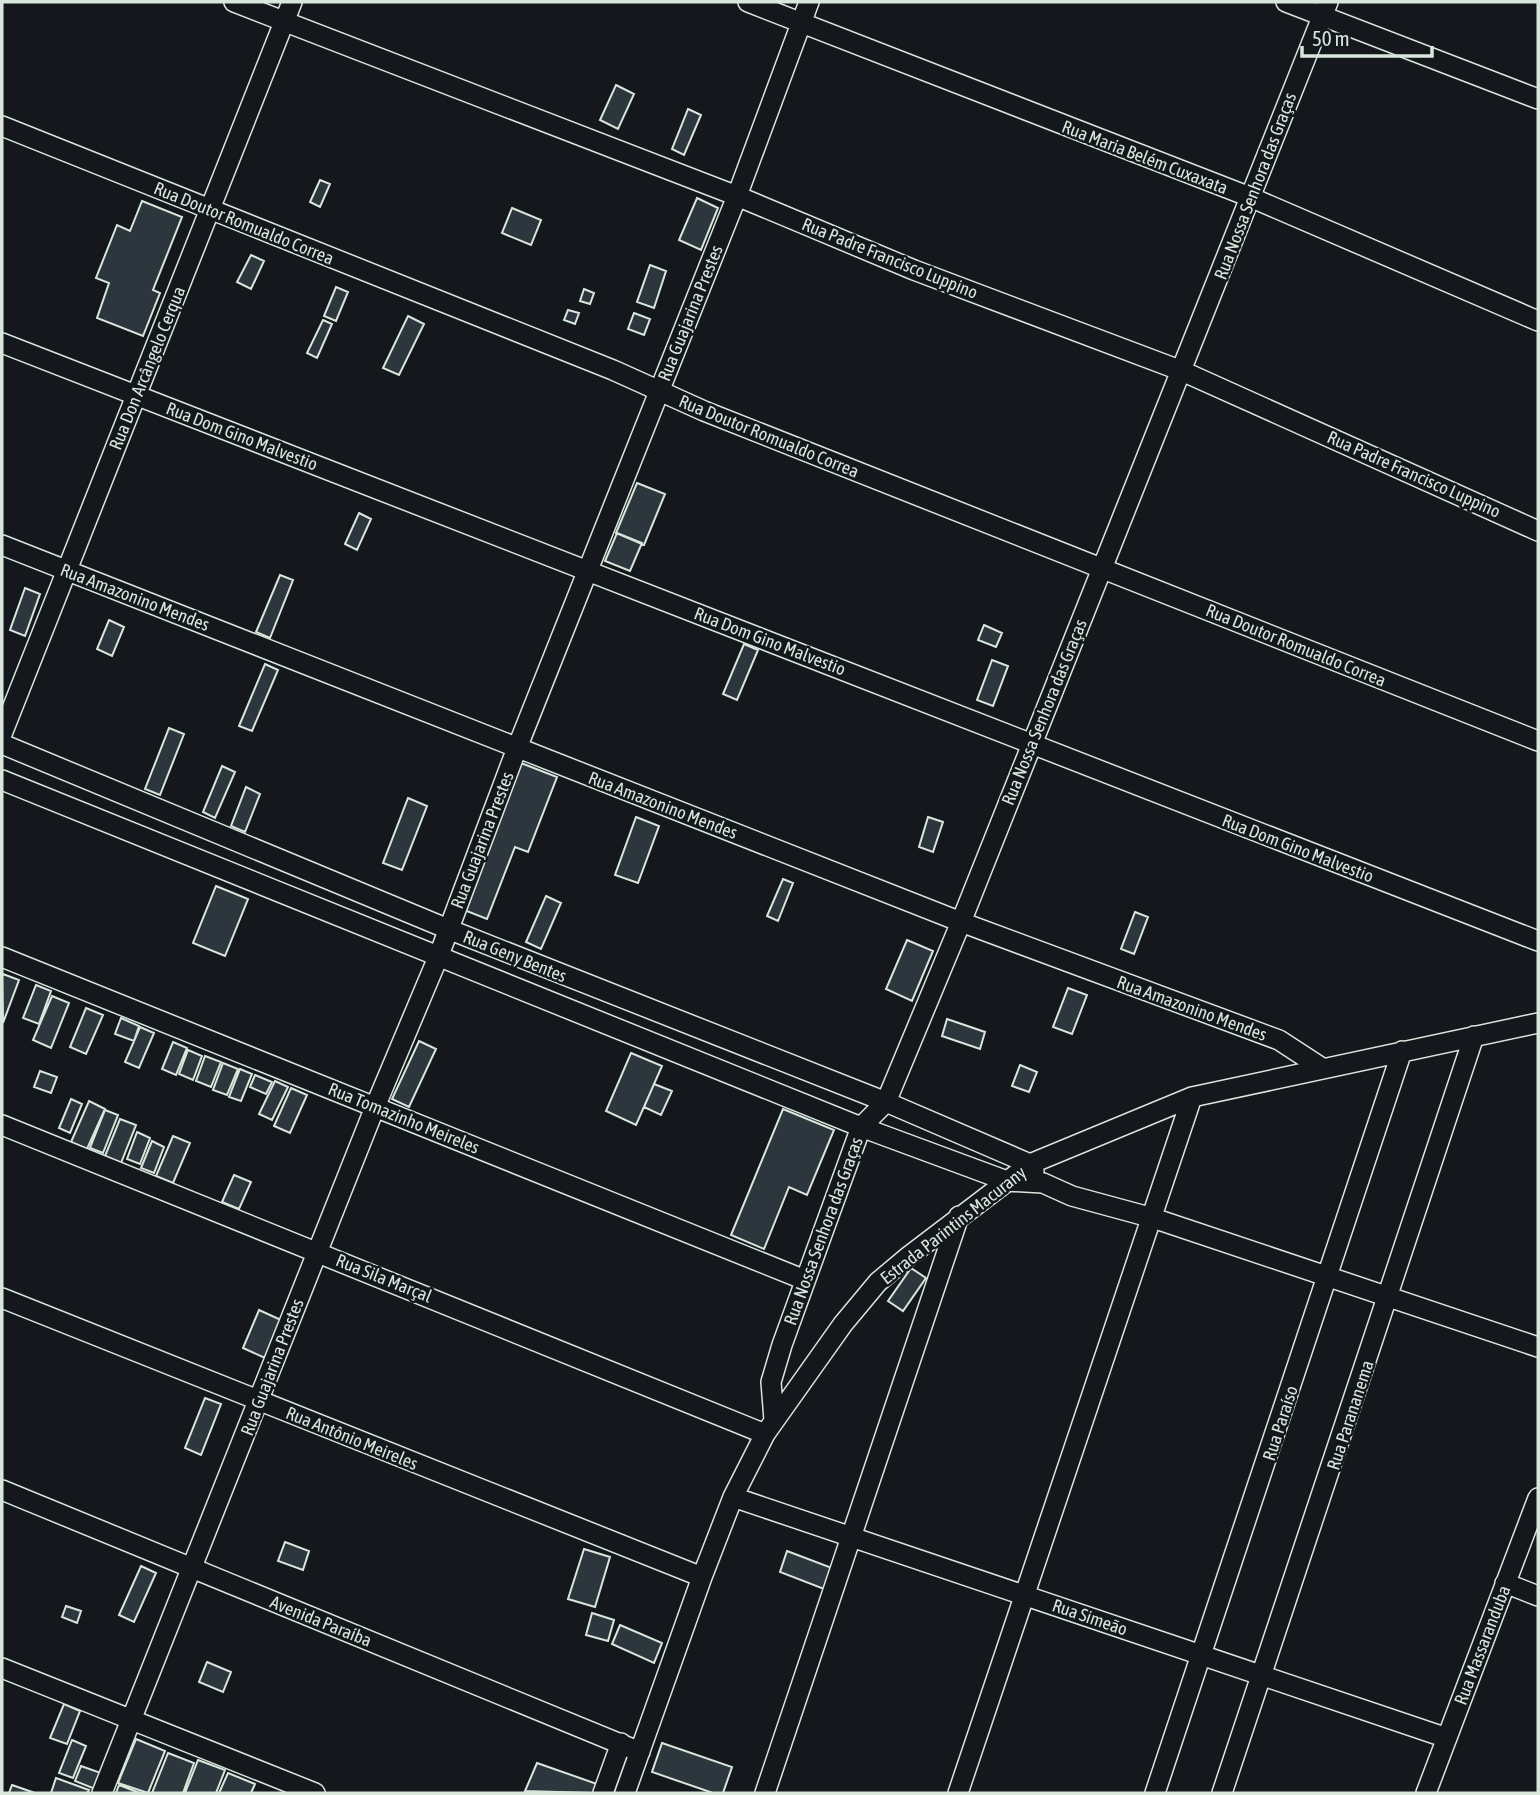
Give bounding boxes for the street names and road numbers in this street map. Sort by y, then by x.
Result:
street label: Rua Nossa Senhora das Graças [1210,90,1300,282]
street label: Rua Maria Belém Cuxaxata [1059,116,1231,198]
street label: Rua Doutor Romualdo Correa [151,177,337,269]
street label: Rua Padre Francisco Luppino [799,213,981,303]
street label: Rua Guajarina Prestes [653,242,727,384]
street label: Rua Don Arcângelo Cerqua [105,283,189,453]
street label: Rua Doutor Romualdo Correa [676,390,862,482]
street label: Rua Dom Gino Malvestio [163,397,321,475]
street label: Rua Padre Francisco Luppino [1324,426,1504,522]
street label: Rua Amazonino Mendes [57,559,213,635]
street label: Rua Doutor Romualdo Correa [1203,599,1389,691]
street label: Rua Dom Gino Malvestio [691,602,849,680]
street label: Rua Nossa Senhora das Graças [997,616,1091,808]
street label: Rua Amazonino Mendes [585,767,741,843]
street label: Rua Guajarina Prestes [446,769,518,911]
street label: Rua Dom Gino Malvestio [1219,809,1377,887]
street label: Rua Geny Bentes [460,926,570,986]
street label: Rua Amazonino Mendes [1114,971,1270,1045]
street label: Rua Tomazinho Meireles [325,1078,483,1158]
street label: Rua Nossa Senhora das Graças [779,1134,867,1328]
street label: Estrada Parintins Macurany [876,1162,1030,1288]
street label: Rua Sila Marçal [333,1249,435,1307]
street label: Rua Guajarina Prestes [236,1296,308,1438]
street label: Rua Parananema [1322,1358,1378,1472]
street label: Rua Paraíso [1258,1383,1302,1463]
street label: Rua Antônio Meireles [283,1402,421,1474]
street label: Rua Massaranduba [1450,1582,1514,1708]
street label: Avenida Paraíba [267,1591,375,1651]
street label: Rua Simeão [1050,1594,1130,1640]

